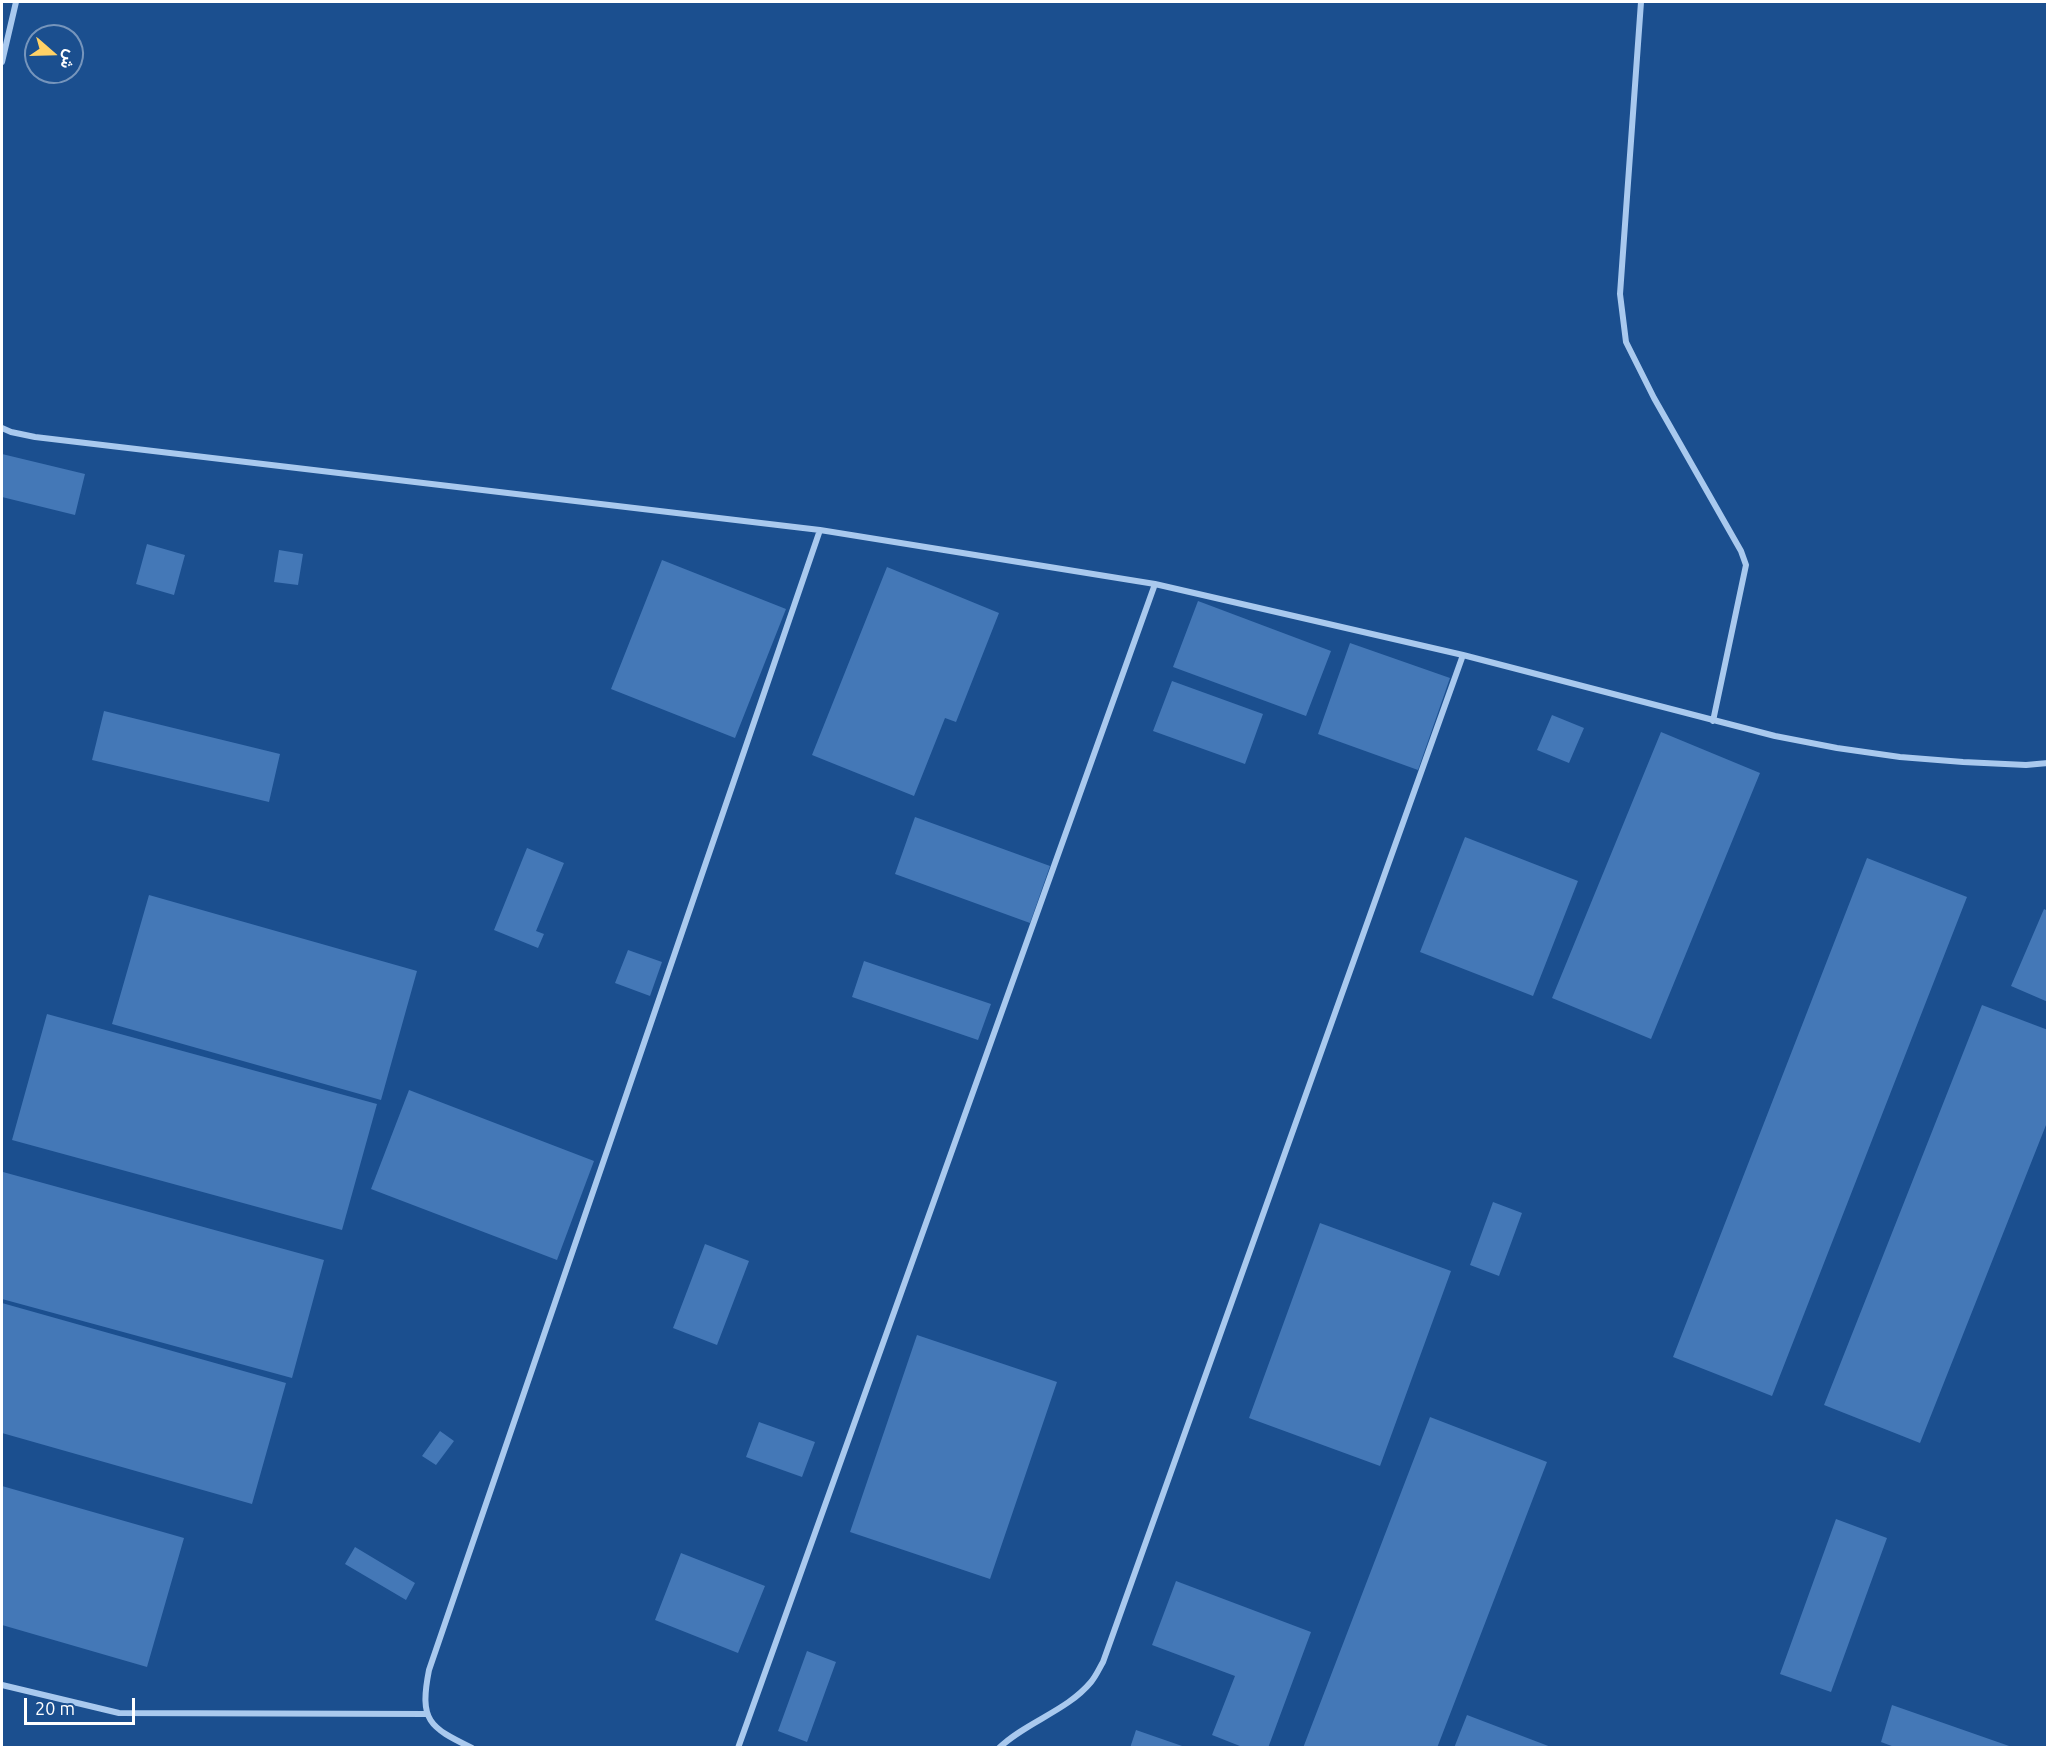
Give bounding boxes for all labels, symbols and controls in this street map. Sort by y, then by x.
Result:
north arrow [24,24,84,84]
text: ش [57,47,81,72]
scale bar [27,1686,138,1724]
text: 20 m [35,1698,75,1718]

